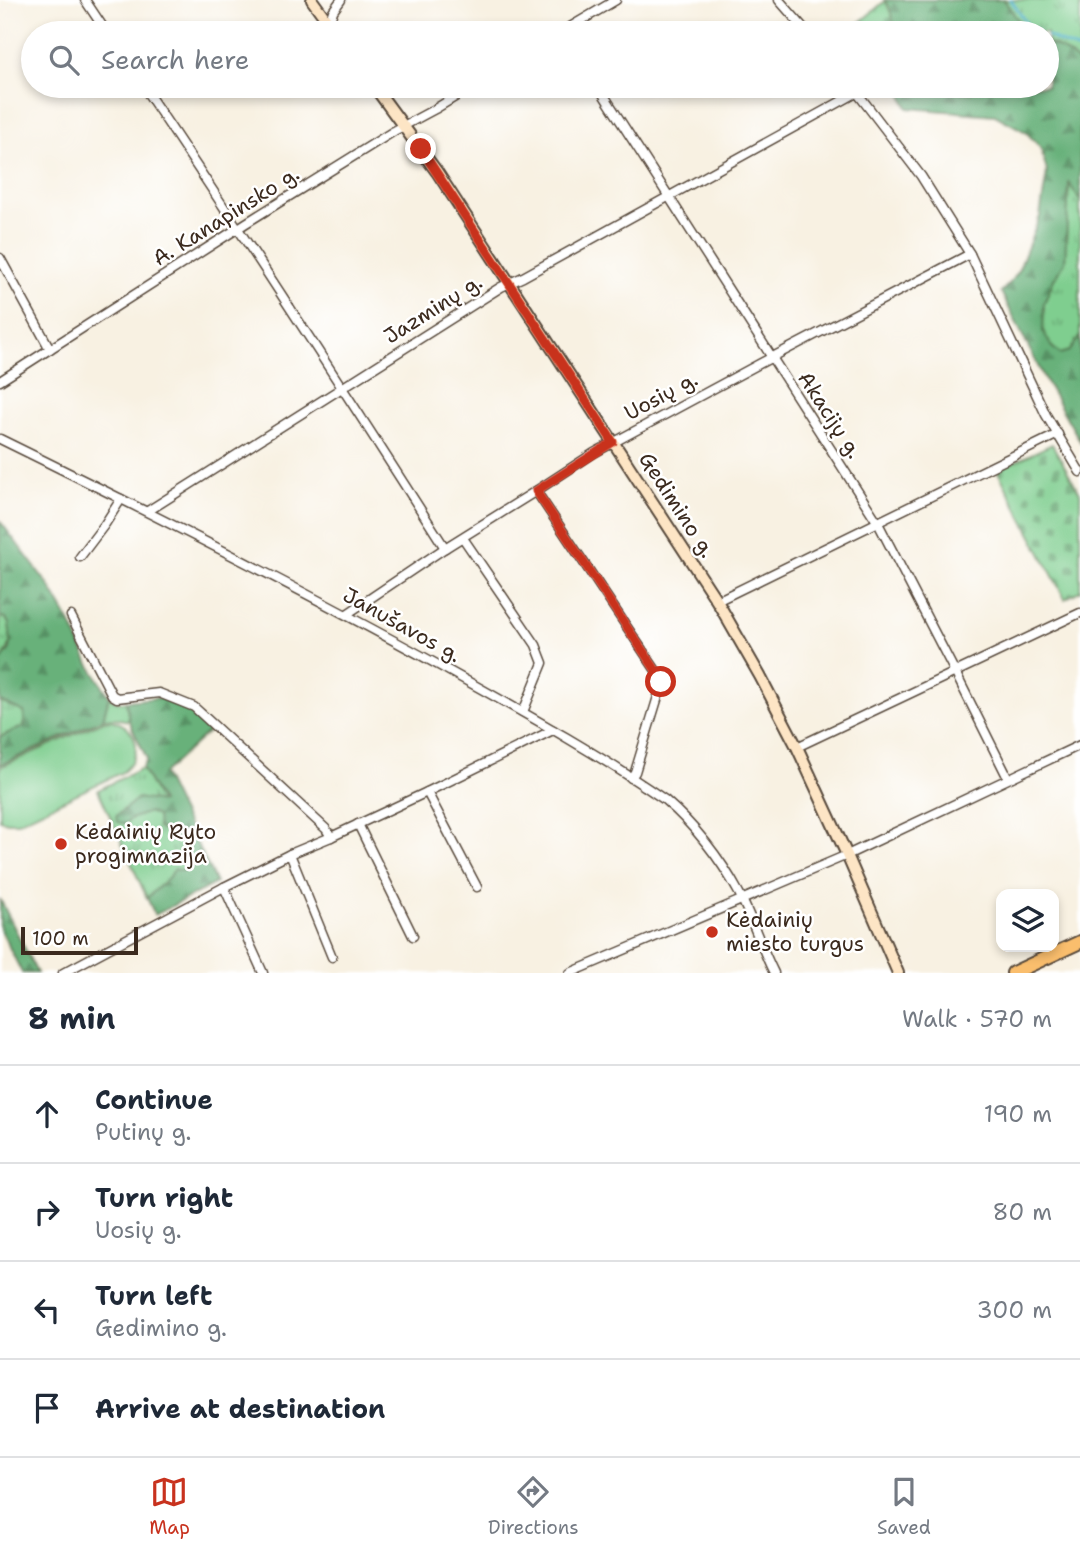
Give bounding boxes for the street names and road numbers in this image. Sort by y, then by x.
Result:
street label: A. Kanapinsko g. [147,160,305,272]
street label: Jazminų g. [379,268,487,350]
street label: Uosių g. [619,365,703,427]
street label: Akacijų g. [792,366,868,464]
street label: Gedimino g. [632,447,722,563]
street label: Janušavos g. [338,581,466,669]

